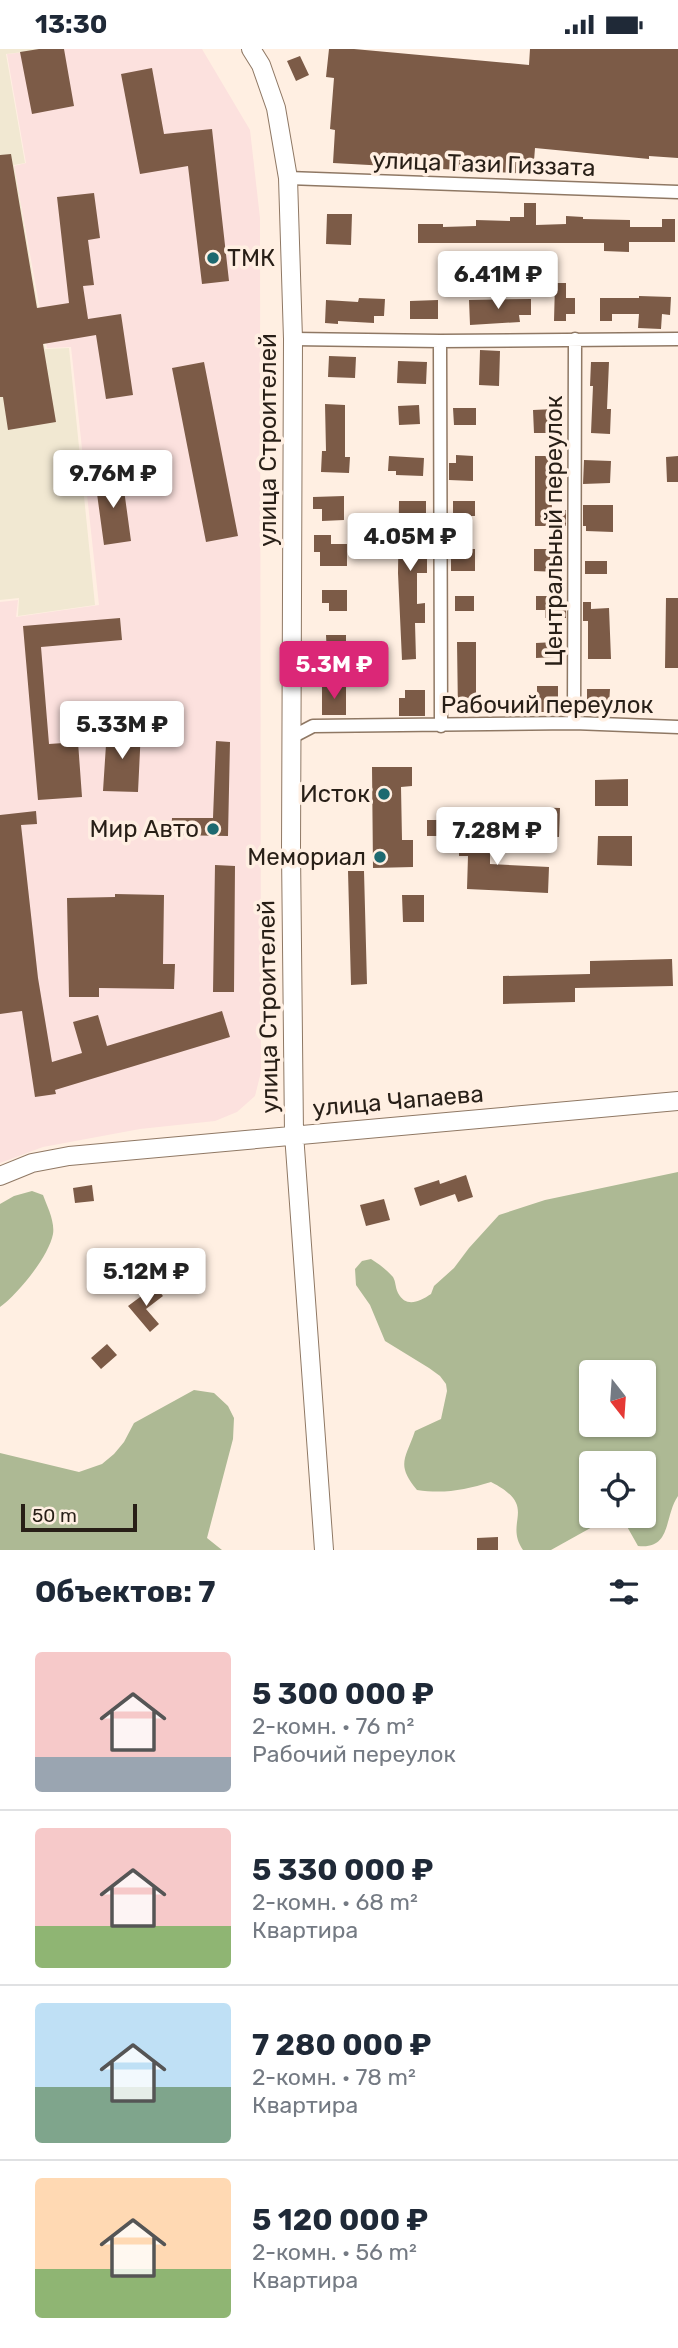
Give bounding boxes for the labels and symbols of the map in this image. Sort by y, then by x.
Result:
street label: улица Тази Гиззата [372,146,596,182]
place label: ТМК [227,244,275,272]
marker: ТМК [205,250,221,266]
pin: 6.41M ₽ [433,251,563,311]
street label: улица Строителей [254,333,282,547]
street label: Центральный переулок [540,395,568,667]
pin: 9.76M ₽ [48,451,178,510]
pin: 4.05M ₽ [345,513,475,573]
pin: 5.3M ₽ [277,641,391,701]
street label: Рабочий переулок [441,691,653,719]
pin: 5.33M ₽ [57,701,187,761]
place label: Исток [300,780,370,808]
marker: Исток [376,786,392,802]
pin: 7.28M ₽ [432,807,562,867]
place label: Мир Авто [90,815,199,843]
marker: Мир Авто [205,821,221,837]
place label: Мемориал [247,843,366,871]
marker: Мемориал [372,849,388,865]
street label: улица Строителей [252,900,284,1114]
street label: улица Чапаева [311,1080,485,1122]
pin: 5.12M ₽ [81,1249,211,1308]
north arrow [579,1360,656,1437]
scale bar [21,1501,136,1533]

